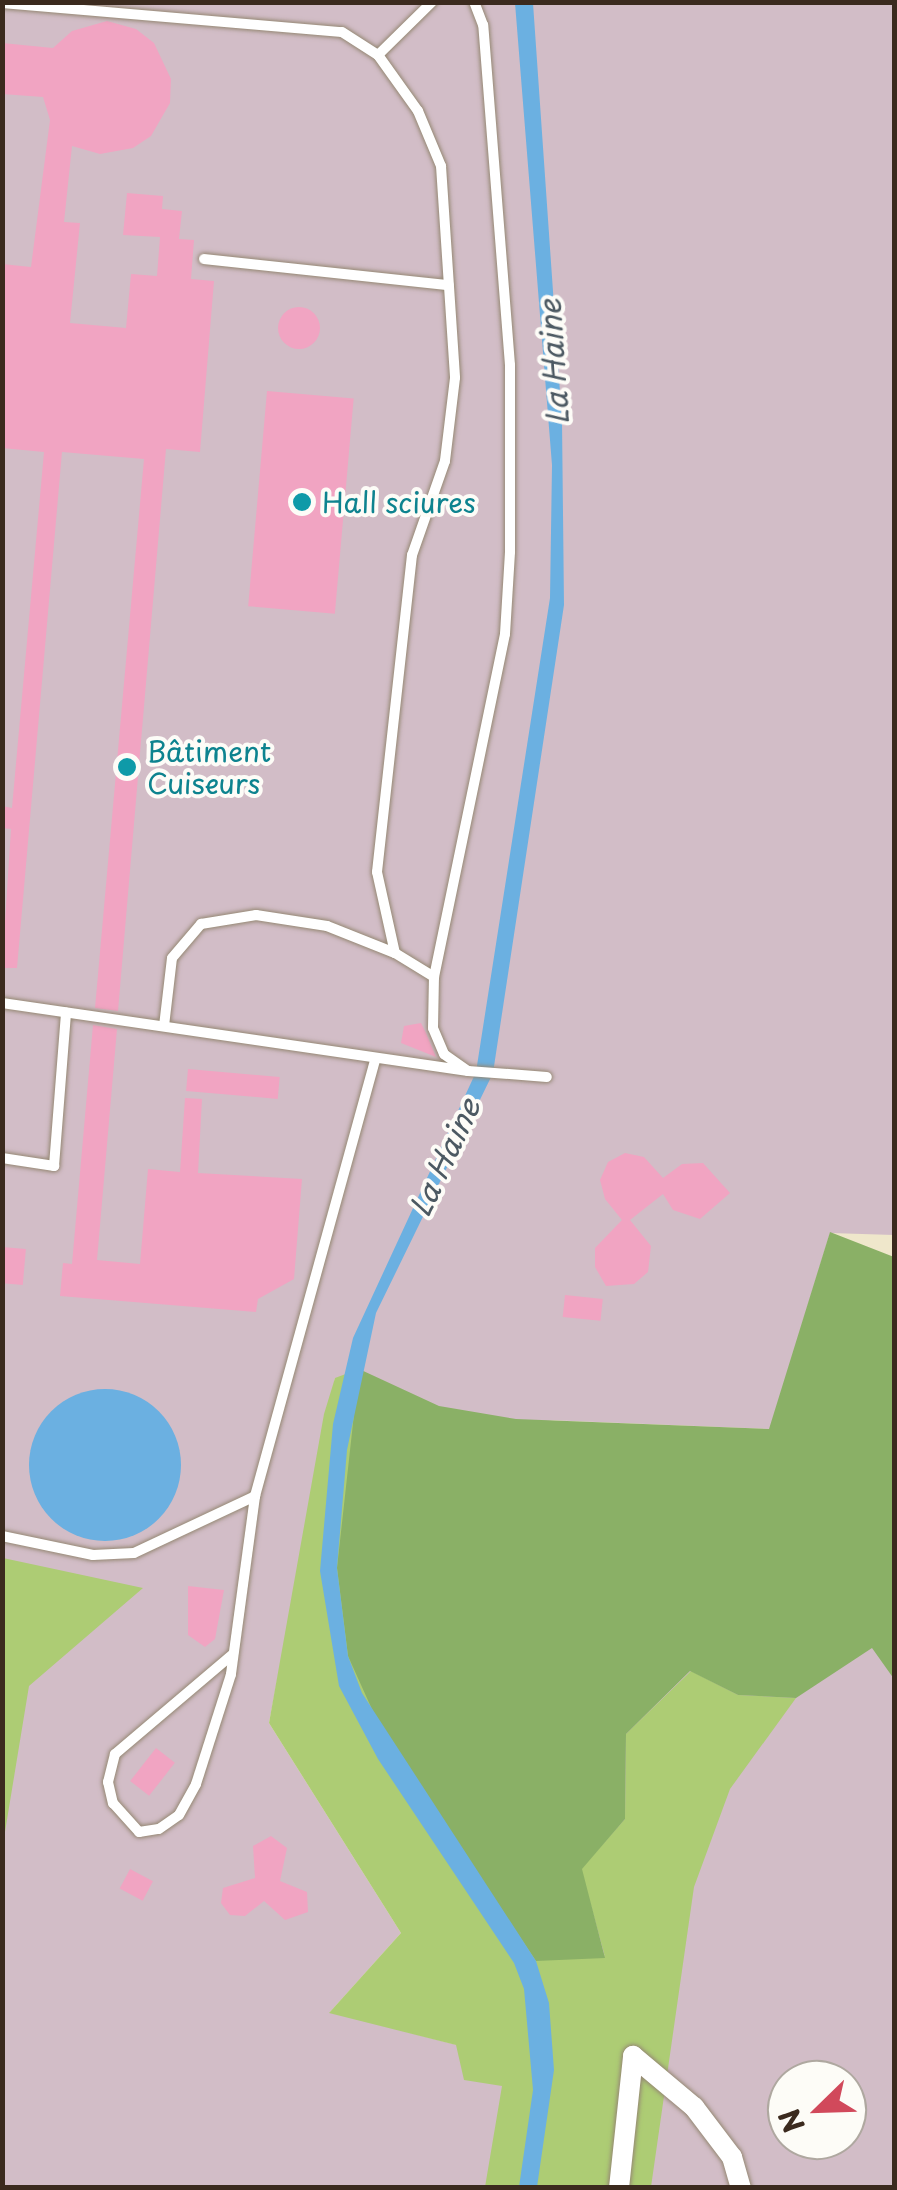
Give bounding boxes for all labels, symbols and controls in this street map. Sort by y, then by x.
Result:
water label: La Haine [530,296,576,428]
place label: Hall sciures [322,485,476,519]
marker: Hall sciures [291,491,313,513]
place label: Bâtiment Cuiseurs [147,734,271,800]
marker: Bâtiment Cuiseurs [116,756,138,778]
water label: La Haine [400,1090,488,1224]
north arrow [767,2060,867,2160]
text: N [767,2103,815,2140]

